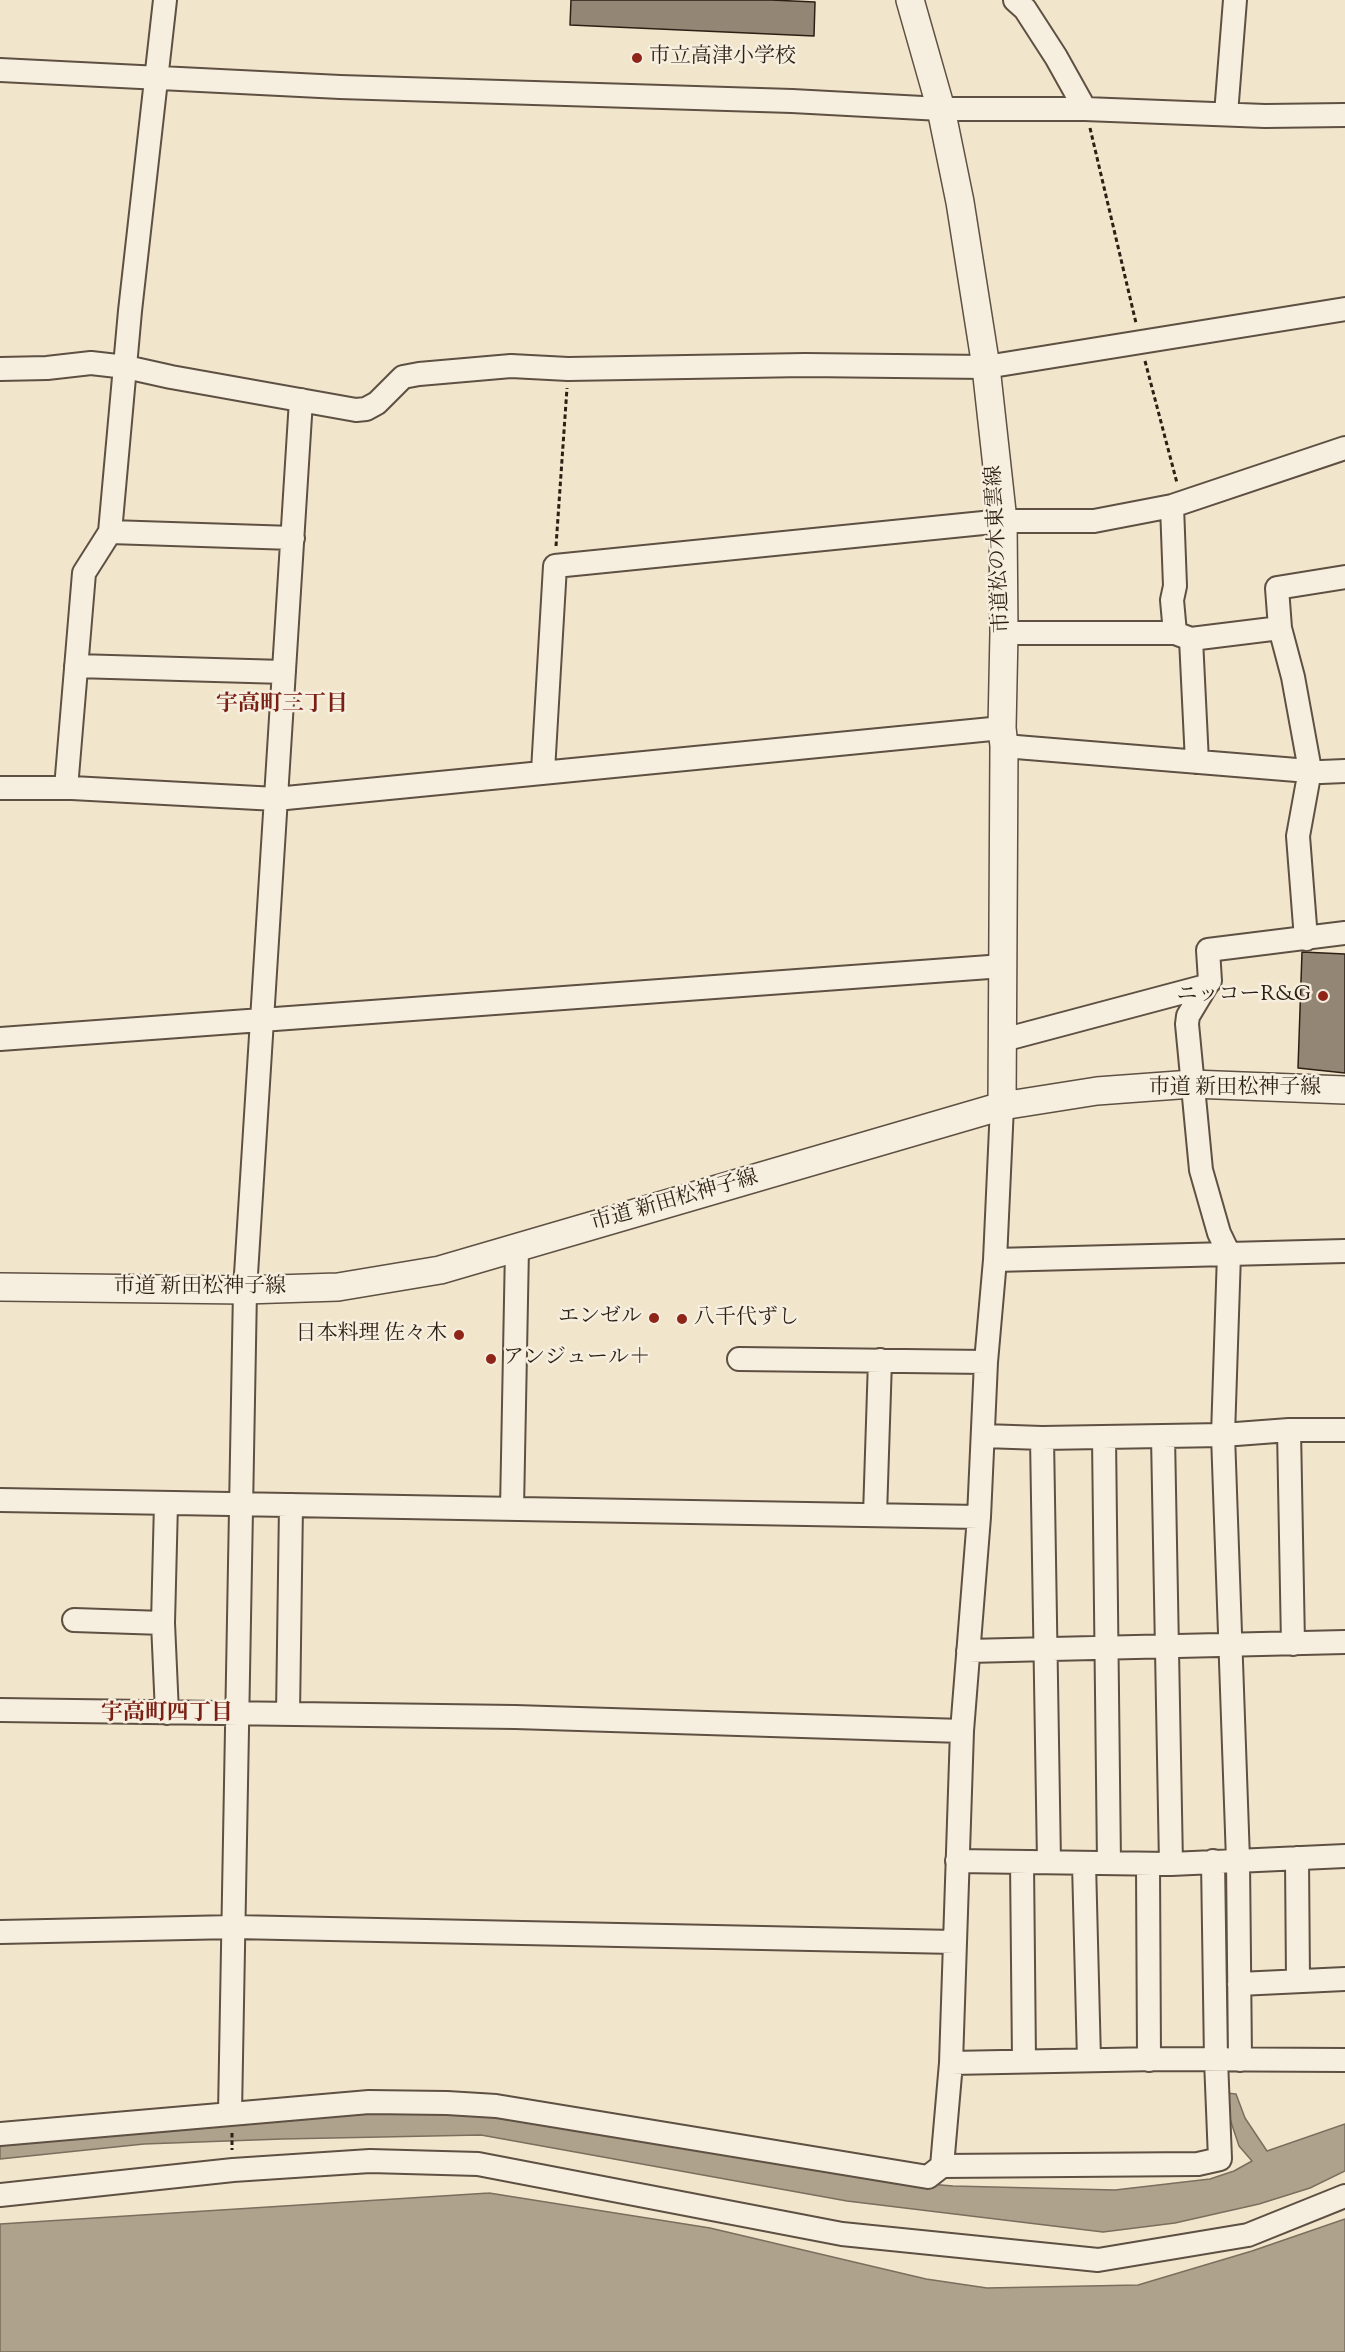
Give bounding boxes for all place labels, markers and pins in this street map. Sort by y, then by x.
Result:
place label: 市立高津小学校 [649,45,796,71]
marker: 市立高津小学校 [630,51,644,65]
place label: ニッコーR&G [1176,983,1311,1009]
marker: ニッコーR&G [1316,989,1330,1003]
place label: エンゼル [558,1305,642,1331]
place label: 八千代ずし [694,1306,799,1332]
marker: エンゼル [647,1311,661,1325]
marker: 八千代ずし [675,1312,689,1326]
place label: 日本料理 佐々木 [296,1322,447,1348]
marker: 日本料理 佐々木 [452,1328,466,1342]
place label: アンジュール＋ [503,1346,650,1372]
marker: アンジュール＋ [484,1352,498,1366]

